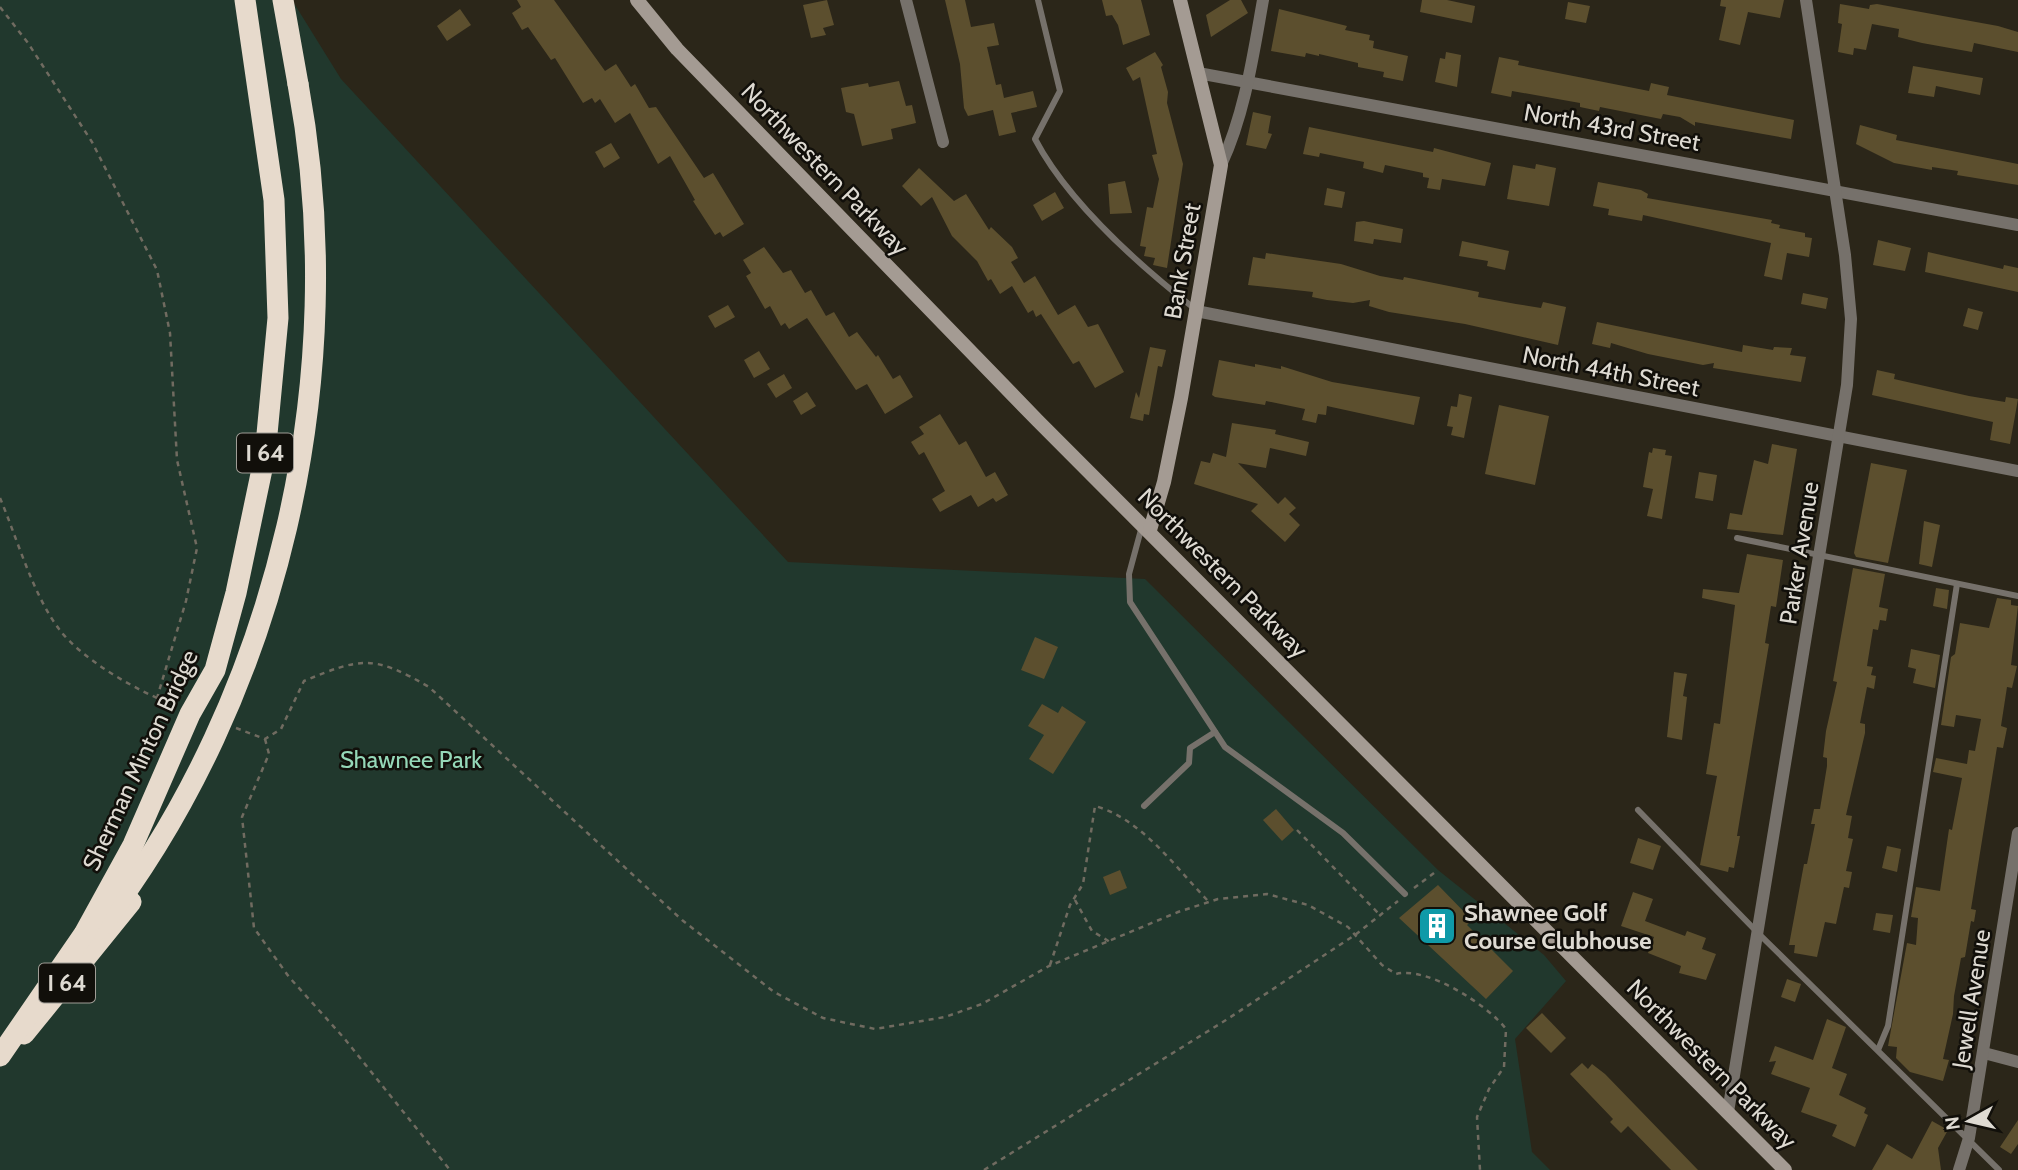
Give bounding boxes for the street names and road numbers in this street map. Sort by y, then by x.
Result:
street label: Northwestern Parkway [735,77,915,261]
street label: North 43rd Street [1522,97,1702,157]
street label: Bank Street [1158,201,1206,321]
street label: North 44th Street [1520,340,1702,402]
road number: I 64 [237,433,293,472]
street label: Parker Avenue [1773,480,1825,626]
street label: Northwestern Parkway [1132,482,1314,664]
street label: Sherman Minton Bridge [76,645,204,875]
street label: Jewell Avenue [1946,927,1996,1072]
road number: I 64 [39,964,95,1002]
street label: Northwestern Parkway [1621,973,1803,1155]

